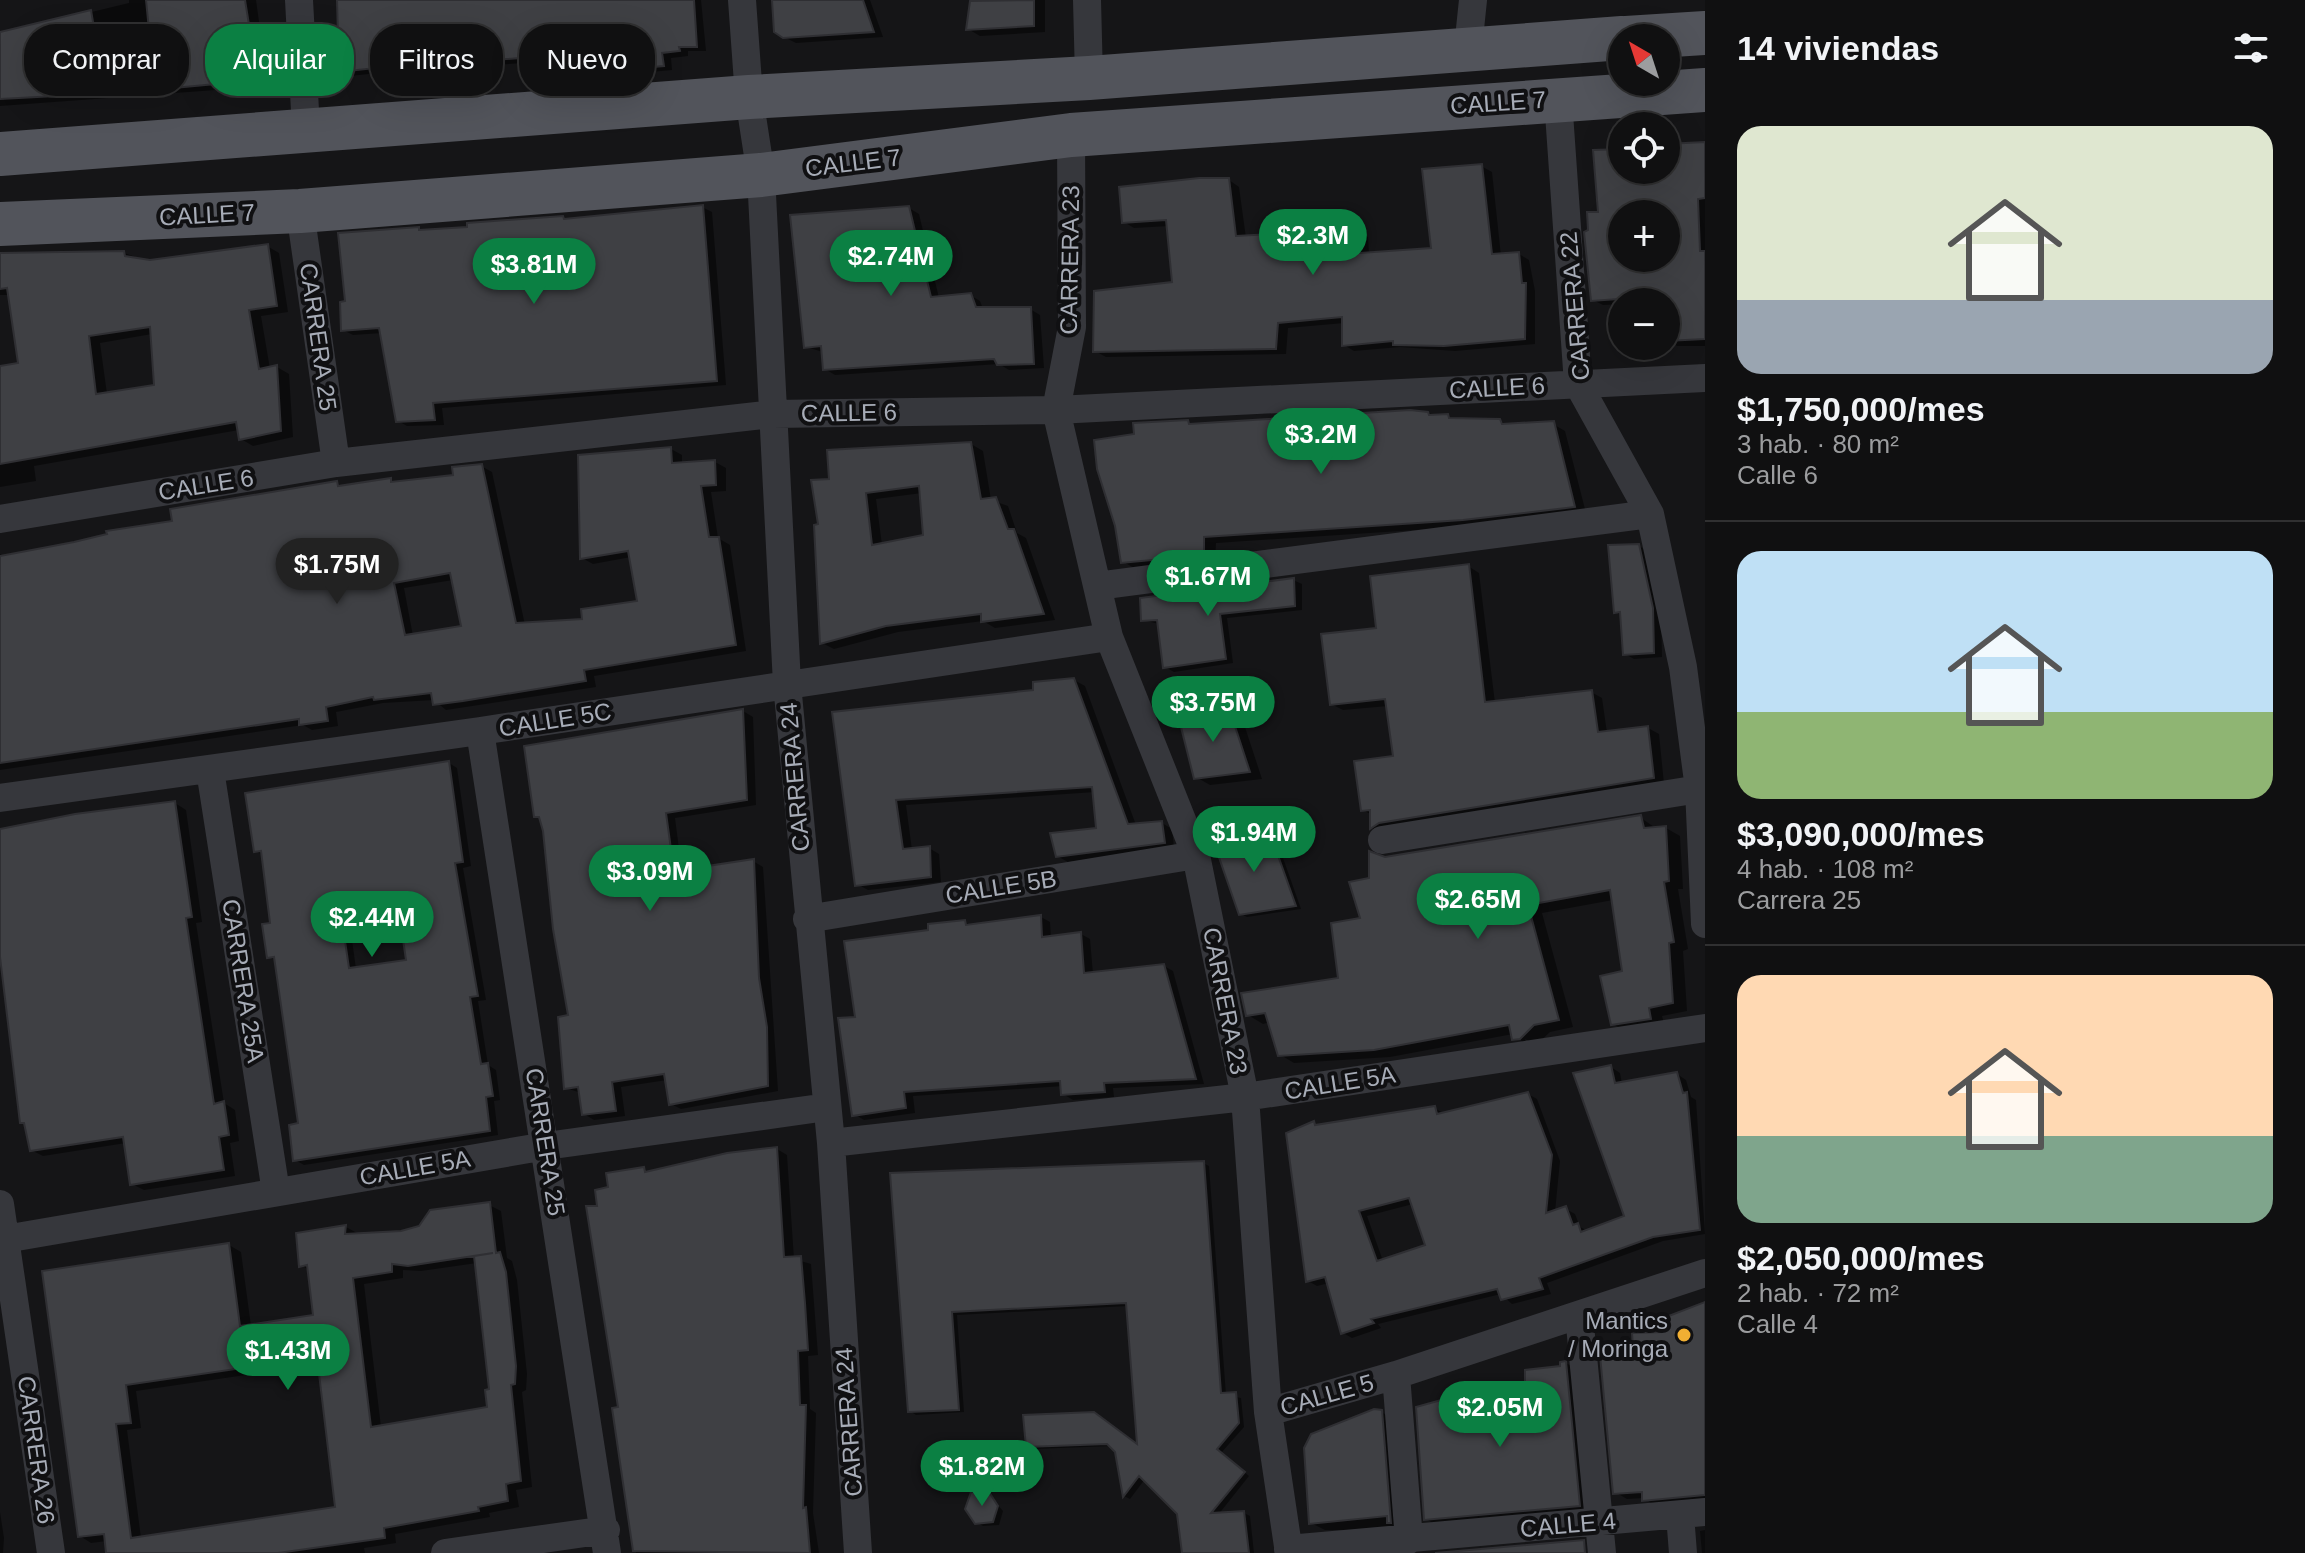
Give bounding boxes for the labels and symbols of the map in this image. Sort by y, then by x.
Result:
north arrow [1608,24,1680,96]
street label: CALLE 7 [1449,86,1547,119]
street label: CALLE 7 [804,143,902,182]
street label: CARRERA 23 [1055,185,1084,335]
street label: CALLE 7 [158,199,256,230]
pin: $2.3M [1257,209,1369,277]
pin: $2.74M [826,230,956,298]
street label: CARRERA 22 [1555,230,1594,382]
pin: $3.81M [469,238,599,306]
street label: CARRERA 25 [295,261,342,413]
street label: CALLE 6 [1448,372,1546,403]
street label: CALLE 6 [801,398,897,427]
pin: $3.2M [1265,408,1377,476]
street label: CALLE 6 [156,464,255,505]
pin: $1.75M [272,538,402,606]
pin: $1.67M [1143,550,1273,618]
pin: $3.75M [1148,676,1278,744]
street label: CALLE 5C [497,697,613,742]
street label: CARRERA 24 [775,701,814,853]
pin: $1.94M [1189,806,1319,874]
pin: $3.09M [585,845,715,913]
street label: CALLE 5B [943,864,1058,909]
pin: $2.65M [1413,873,1543,941]
pin: $2.44M [307,891,437,959]
street label: CARRERA 25A [217,897,270,1065]
street label: CARRERA 23 [1198,925,1253,1077]
street label: CALLE 5A [1282,1060,1397,1105]
street label: CARRERA 25 [520,1066,571,1218]
street label: CALLE 5A [357,1144,472,1191]
place label: Mantics / Moringa [1568,1307,1669,1362]
pin: $1.43M [223,1324,353,1392]
marker: Mantics / Moringa [1675,1326,1693,1344]
street label: CARRERA 24 [830,1347,867,1497]
street label: CALLE 5 [1277,1368,1377,1421]
street label: CARRERA 26 [13,1374,60,1526]
pin: $2.05M [1435,1381,1565,1449]
pin: $1.82M [917,1440,1047,1508]
street label: CALLE 4 [1519,1507,1617,1542]

